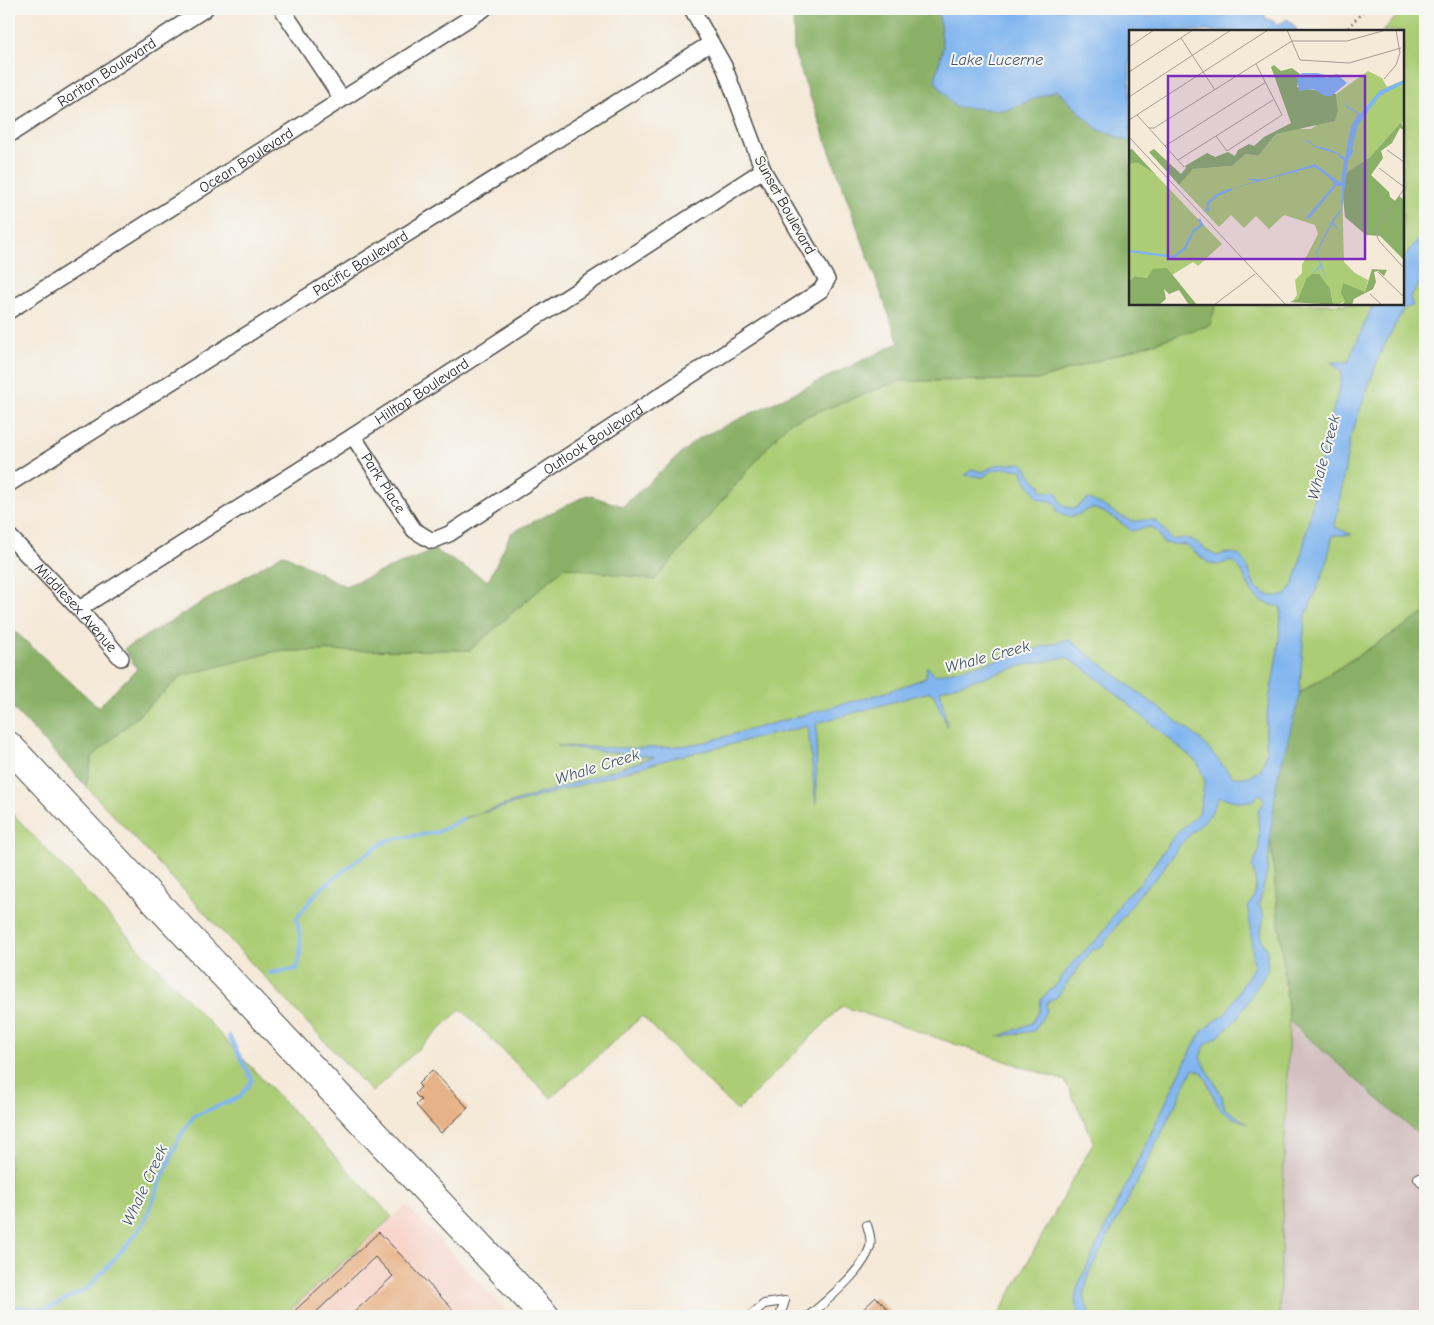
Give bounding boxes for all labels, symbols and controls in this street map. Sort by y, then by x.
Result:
inset map [1129,30,1404,305]
street label: Raritan Boulevard [54,34,159,111]
water label: Lake Lucerne [951,51,1043,69]
street label: Ocean Boulevard [196,124,297,197]
street label: Sunset Boulevard [750,152,820,258]
street label: Pacific Boulevard [309,227,411,300]
street label: Hilltop Boulevard [371,354,472,428]
street label: Outlook Boulevard [540,400,647,479]
water label: Whale Creek [1304,413,1344,502]
street label: Park Place [357,450,410,517]
street label: Middlesex Avenue [31,559,121,656]
water label: Whale Creek [943,637,1032,677]
water label: Whale Creek [553,746,642,788]
water label: Whale Creek [118,1142,172,1229]

